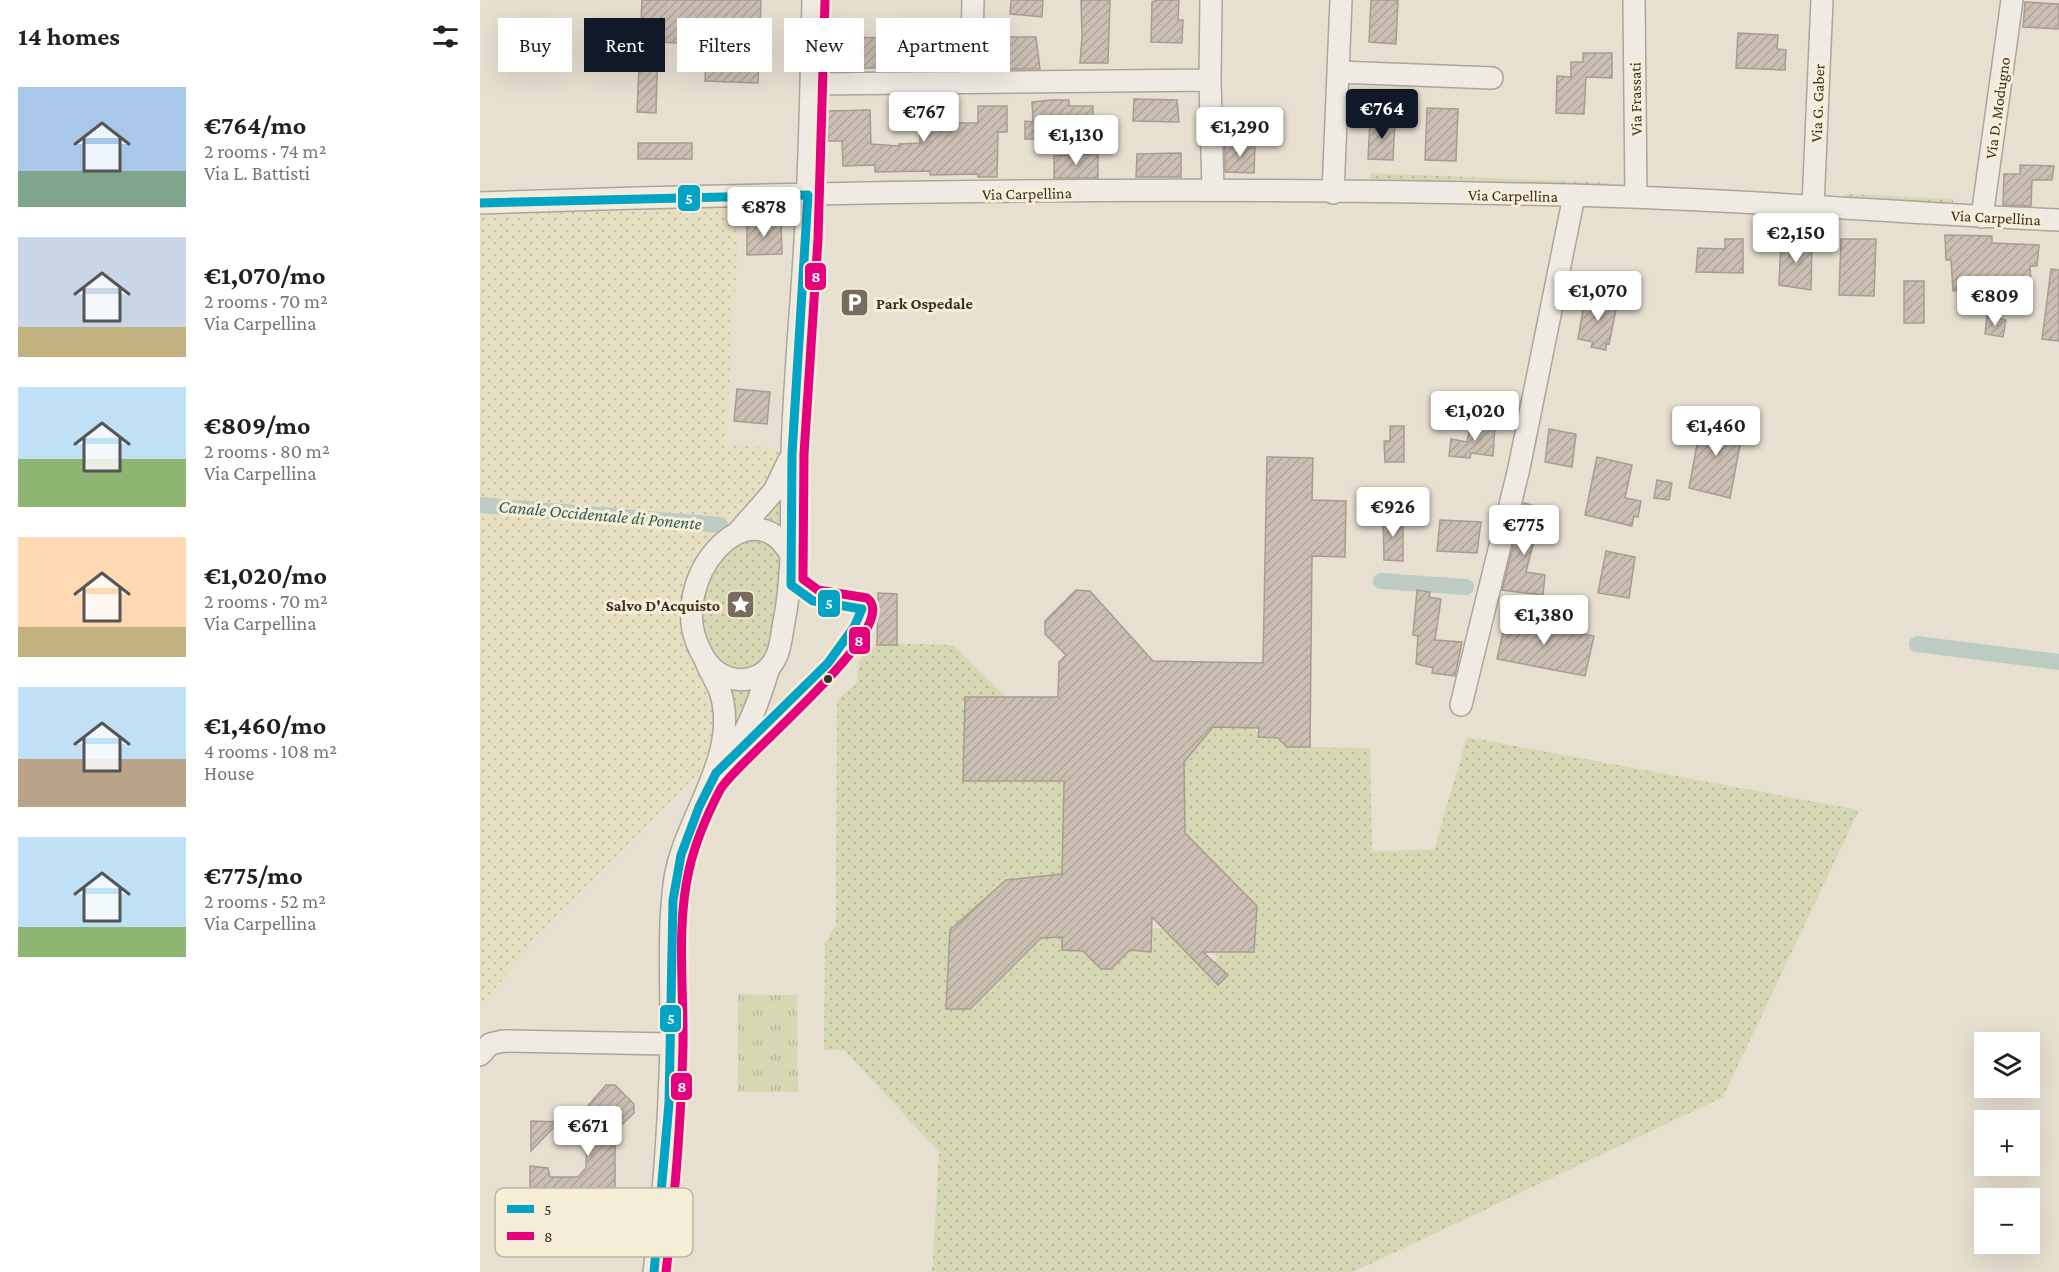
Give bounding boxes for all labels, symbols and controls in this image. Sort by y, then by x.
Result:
chip: Buy [498,18,572,72]
chip: Rent [584,18,665,72]
chip: Filters [677,18,772,72]
chip: New [784,18,864,72]
chip: Apartment [876,18,1010,72]
icon: filters [429,20,462,53]
text: 14 homes [18,22,120,51]
street label: Via D. Modugno [1982,56,2014,160]
street label: Via Frassati [1626,62,1645,136]
street label: Via G. Gaber [1808,63,1827,143]
pin: €764 [1346,89,1418,140]
pin: €767 [888,92,960,143]
text: €764 [1360,97,1404,119]
text: €767 [903,100,945,122]
pin: €1,290 [1191,107,1289,158]
icon: home [66,111,138,183]
text: €764/mo [204,111,306,140]
pin: €1,130 [1027,115,1125,166]
text: €1,290 [1210,115,1270,137]
text: €1,130 [1048,123,1104,145]
text: 2 rooms · 74 m² [204,140,326,162]
text: Via L. Battisti [204,162,310,184]
line badge: 5 [677,184,701,212]
street label: Via Carpellina [982,184,1073,204]
street label: Via Carpellina [1468,186,1559,206]
pin: €878 [728,187,800,238]
text: 5 [685,190,693,207]
text: €878 [741,195,787,217]
street label: Via Carpellina [1951,207,2042,229]
pin: €2,150 [1747,213,1845,264]
text: €2,150 [1767,221,1825,243]
icon: home [66,261,138,333]
text: €1,070/mo [204,261,326,290]
line badge: 8 [804,262,827,291]
text: 8 [811,268,821,285]
pin: €1,070 [1549,271,1647,322]
pin: €809 [1959,276,2031,327]
text: €1,070 [1568,279,1628,301]
text: €809 [1971,284,2019,306]
parking icon: Park Ospedale [839,287,871,319]
text: 2 rooms · 70 m² [204,290,328,312]
place label: Park Ospedale [876,295,973,312]
text: Via Carpellina [204,312,316,334]
pin: €1,020 [1426,391,1524,442]
text: €1,020 [1445,399,1505,421]
pin: €1,460 [1667,406,1765,457]
icon: home [66,411,138,483]
text: €809/mo [204,411,311,440]
text: €1,460 [1686,414,1746,436]
text: 2 rooms · 80 m² [204,440,330,462]
text: Via Carpellina [204,462,316,484]
pin: €926 [1357,487,1429,538]
text: €926 [1371,495,1415,517]
water label: Canale Occidentale di Ponente [498,496,703,534]
pin: €775 [1488,505,1560,556]
text: €775 [1503,513,1545,535]
icon: home [66,561,138,633]
text: €1,020/mo [204,561,327,590]
place icon: Salvo D'Acquisto [725,589,757,621]
line badge: 5 [817,589,841,618]
text: 2 rooms · 70 m² [204,590,328,612]
text: 5 [825,595,833,612]
pin: €1,380 [1495,595,1593,646]
place label: Salvo D'Acquisto [606,597,720,614]
text: €1,380 [1514,603,1574,625]
text: Via Carpellina [204,612,316,634]
line badge: 8 [848,626,871,655]
text: 8 [854,632,864,649]
unlabelled marker [822,673,834,685]
icon: home [66,711,138,783]
text: €1,460/mo [204,711,326,740]
text: 4 rooms · 108 m² [204,740,337,762]
text: House [204,762,254,784]
icon: home [66,861,138,933]
text: €775/mo [204,861,303,890]
text: 2 rooms · 52 m² [204,890,326,912]
text: Via Carpellina [204,912,316,934]
line badge: 5 [659,1004,682,1033]
text: 5 [667,1010,675,1027]
map controls [1974,1032,2040,1254]
button: layers [1974,1032,2040,1098]
line badge: 8 [670,1072,693,1101]
text: 8 [677,1078,687,1095]
pin: €671 [552,1106,624,1157]
button: + [1974,1110,2040,1176]
text: €671 [568,1114,608,1136]
legend [495,1188,693,1257]
button: − [1974,1188,2040,1254]
text: 5 [544,1201,552,1218]
text: 8 [544,1228,553,1245]

